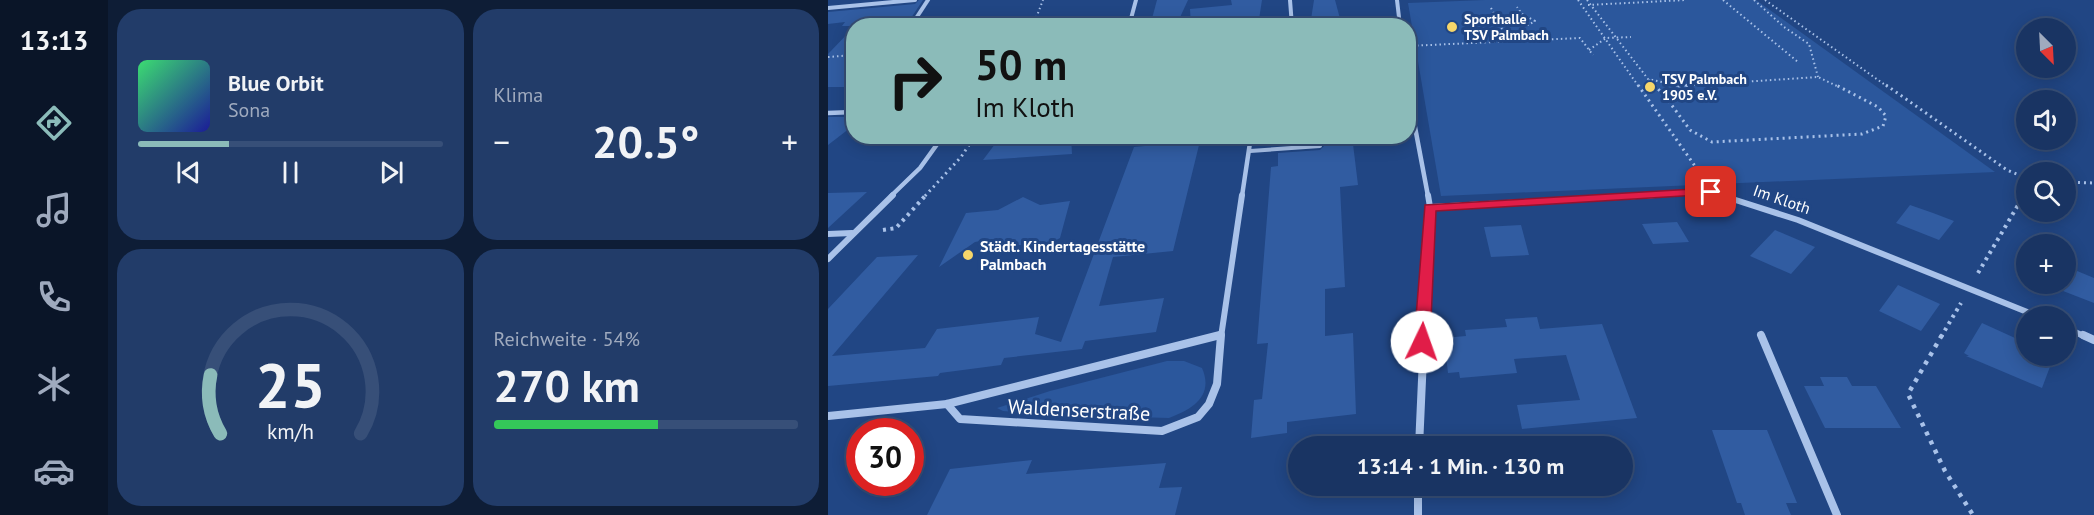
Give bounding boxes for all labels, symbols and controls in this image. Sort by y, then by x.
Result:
place label: Sporthalle TSV Palmbach [1464,10,1549,44]
north arrow [2016,18,2076,78]
map controls [2016,18,2076,366]
marker: Sporthalle TSV Palmbach [1445,20,1459,34]
text: 13:13 [20,23,88,57]
text: 50 m [975,37,1067,92]
icon: right [876,42,954,120]
text: Blue Orbit [228,69,324,97]
place label: TSV Palmbach 1905 e.V. [1662,70,1747,104]
marker: TSV Palmbach 1905 e.V. [1643,80,1657,94]
text: Klima [494,82,543,108]
text: Im Kloth [975,90,1075,124]
button: sound [2016,90,2076,150]
text: Sona [228,97,270,123]
icon: directions [33,102,75,144]
text: 20.5° [592,112,699,170]
text: − [494,120,510,163]
text: + [781,120,798,163]
icon: previous [172,156,205,189]
icon: pause [274,156,307,189]
icon: next [375,156,408,189]
button: search [2016,162,2076,222]
pin [1685,166,1736,217]
icon: arrive [1694,175,1727,208]
street label: Im Kloth [1751,180,1813,218]
icon: music [33,189,75,231]
button: + [2016,234,2076,294]
place label: Städt. Kindertagesstätte Palmbach [980,236,1145,274]
marker: Städt. Kindertagesstätte Palmbach [961,248,975,262]
icon: phone [33,276,75,318]
button: − [2016,306,2076,366]
position arrow [1390,310,1454,374]
text: Reichweite · 54% [494,326,640,352]
text: 25 [255,344,326,425]
text: 270 km [494,356,640,414]
icon: climate [33,363,75,405]
street label: Waldenserstraße [1007,393,1151,427]
text: km/h [267,418,314,446]
speed limit sign: 30 [846,418,924,496]
icon: car [33,450,75,492]
text: 13:14 · 1 Min. · 130 m [1357,452,1564,480]

